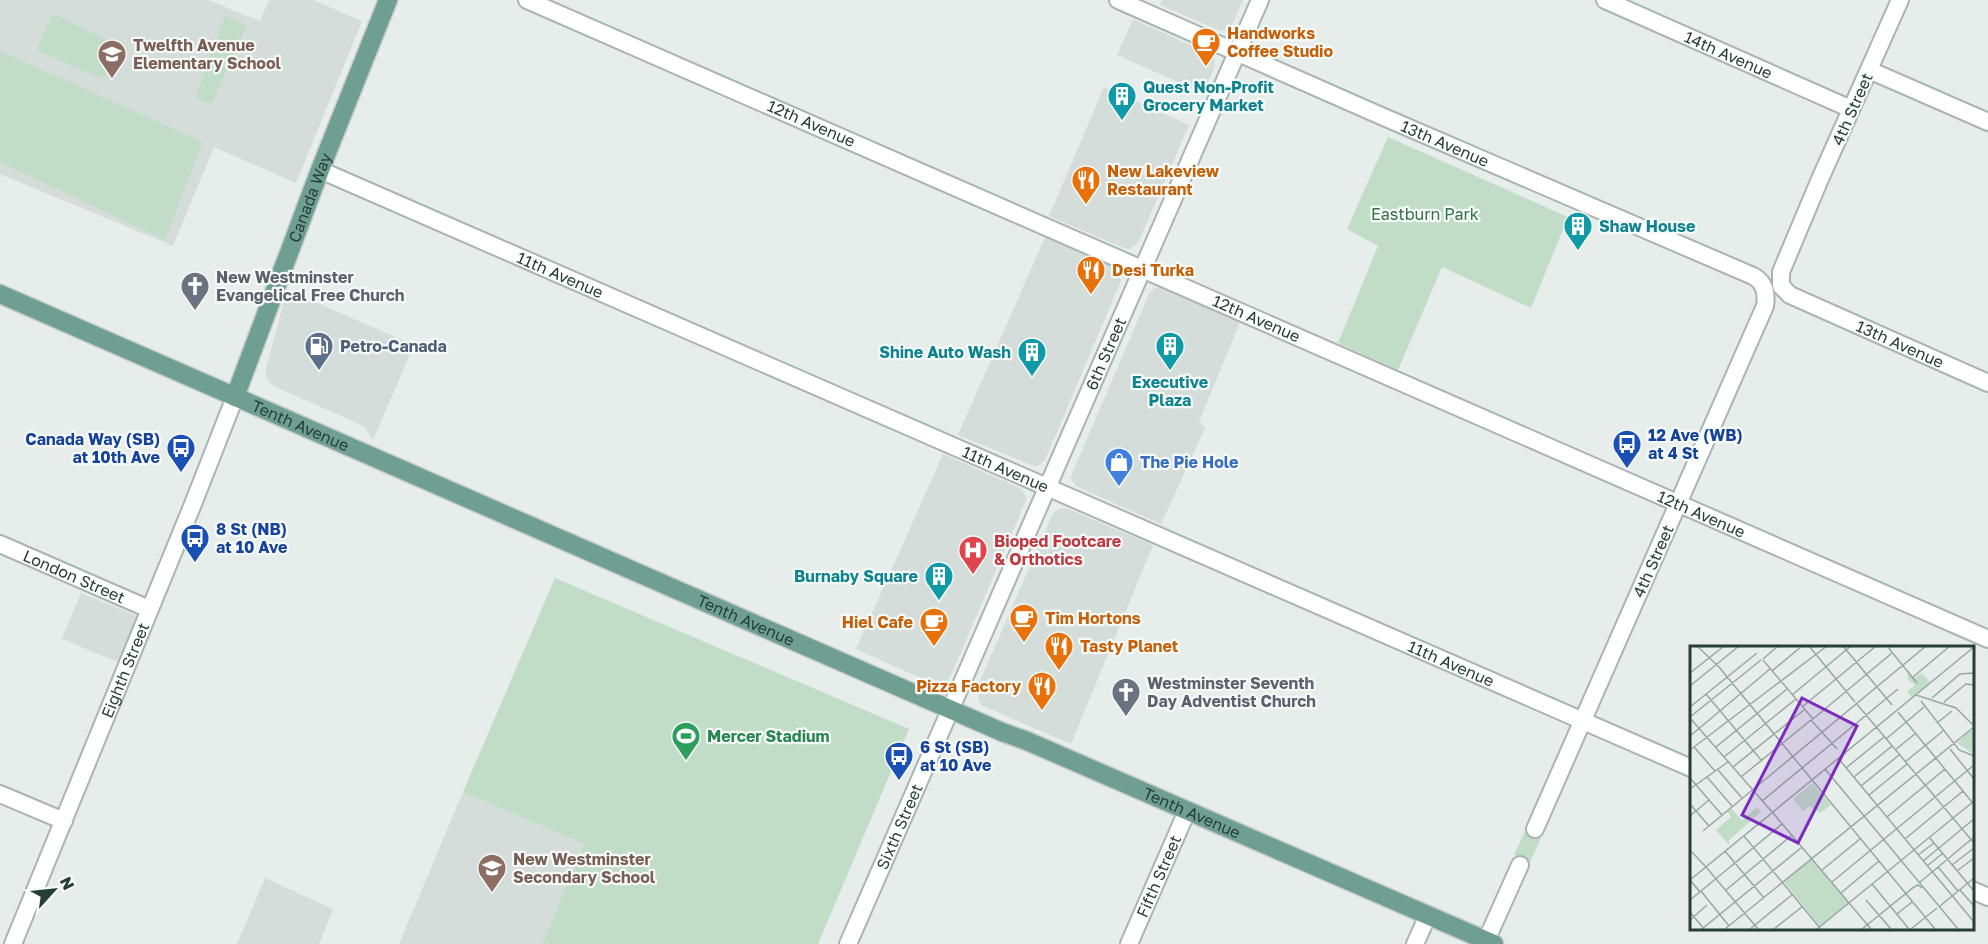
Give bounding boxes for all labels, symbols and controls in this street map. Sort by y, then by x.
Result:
place label: Handworks Coffee Studio [1227,23,1333,61]
cafe icon: Handworks Coffee Studio [1190,26,1222,68]
street label: 14th Avenue [1681,26,1776,83]
place label: Twelfth Avenue Elementary School [133,35,282,73]
school or university icon: Twelfth Avenue Elementary School [96,38,128,80]
street label: 4th Street [1827,70,1877,148]
place label: Quest Non-Profit Grocery Market [1143,77,1274,115]
building icon: Quest Non-Profit Grocery Market [1106,80,1138,122]
street label: 12th Avenue [764,95,858,151]
street label: 13th Avenue [1398,116,1492,171]
street label: Canada Way [284,150,336,245]
place label: New Lakeview Restaurant [1107,161,1220,199]
restaurant icon: New Lakeview Restaurant [1070,164,1102,206]
park label: Eastburn Park [1371,204,1479,224]
building icon: Shaw House [1562,210,1594,252]
place label: Shaw House [1599,216,1695,236]
street label: 11th Avenue [514,247,606,302]
restaurant icon: Desi Turka [1075,254,1107,296]
place label: Desi Turka [1112,260,1194,280]
place label: New Westminster Evangelical Free Church [216,267,405,305]
church icon: New Westminster Evangelical Free Church [179,270,211,312]
street label: 12th Avenue [1210,290,1304,346]
street label: 6th Street [1081,314,1130,393]
street label: 13th Avenue [1853,316,1947,372]
fuel station icon: Petro-Canada [303,330,335,372]
building icon: Executive Plaza [1154,330,1186,372]
place label: Petro-Canada [340,336,447,356]
building icon: Shine Auto Wash [1016,336,1048,378]
place label: Shine Auto Wash [879,342,1011,362]
place label: Executive Plaza [1132,372,1208,410]
street label: Tenth Avenue [249,395,352,455]
place label: 12 Ave (WB) at 4 St [1648,425,1743,463]
bus stop icon: 12 Ave (WB) at 4 St [1611,428,1643,470]
place label: Canada Way (SB) at 10th Ave [25,429,160,467]
bus stop icon: Canada Way (SB) at 10th Ave [165,432,197,474]
street label: 11th Avenue [959,441,1052,497]
shop icon: The Pie Hole [1103,446,1135,488]
place label: The Pie Hole [1140,452,1239,472]
street label: 12th Avenue [1654,486,1748,542]
place label: 8 St (NB) at 10 Ave [216,519,288,557]
bus stop icon: 8 St (NB) at 10 Ave [179,522,211,564]
street label: 4th Street [1628,522,1678,600]
place label: Bioped Footcare & Orthotics [994,531,1121,569]
hospital icon: Bioped Footcare & Orthotics [957,534,989,576]
street label: London Street [20,545,128,607]
building icon: Burnaby Square [923,560,955,602]
place label: Burnaby Square [794,566,918,586]
street label: Tenth Avenue [694,590,798,650]
cafe icon: Tim Hortons [1008,602,1040,644]
cafe icon: Hiel Cafe [918,606,950,648]
place label: Tim Hortons [1045,608,1141,628]
place label: Hiel Cafe [842,612,913,632]
street label: Eighth Street [97,619,153,721]
restaurant icon: Tasty Planet [1043,630,1075,672]
place label: Tasty Planet [1080,636,1178,656]
street label: 11th Avenue [1405,636,1497,691]
inset map [1690,646,1973,929]
restaurant icon: Pizza Factory [1026,670,1058,712]
place label: Westminster Seventh Day Adventist Church [1147,673,1316,711]
place label: Pizza Factory [916,676,1021,696]
church icon: Westminster Seventh Day Adventist Church [1110,676,1142,718]
sports icon: Mercer Stadium [670,720,702,762]
place label: Mercer Stadium [707,726,830,746]
place label: 6 St (SB) at 10 Ave [920,737,992,775]
bus stop icon: 6 St (SB) at 10 Ave [883,740,915,782]
street label: Sixth Street [872,781,927,873]
street label: Tenth Avenue [1140,783,1244,843]
street label: Fifth Street [1132,832,1185,920]
place label: New Westminster Secondary School [513,849,656,887]
school or university icon: New Westminster Secondary School [476,852,508,894]
north arrow [24,860,84,920]
text: N [56,873,79,893]

